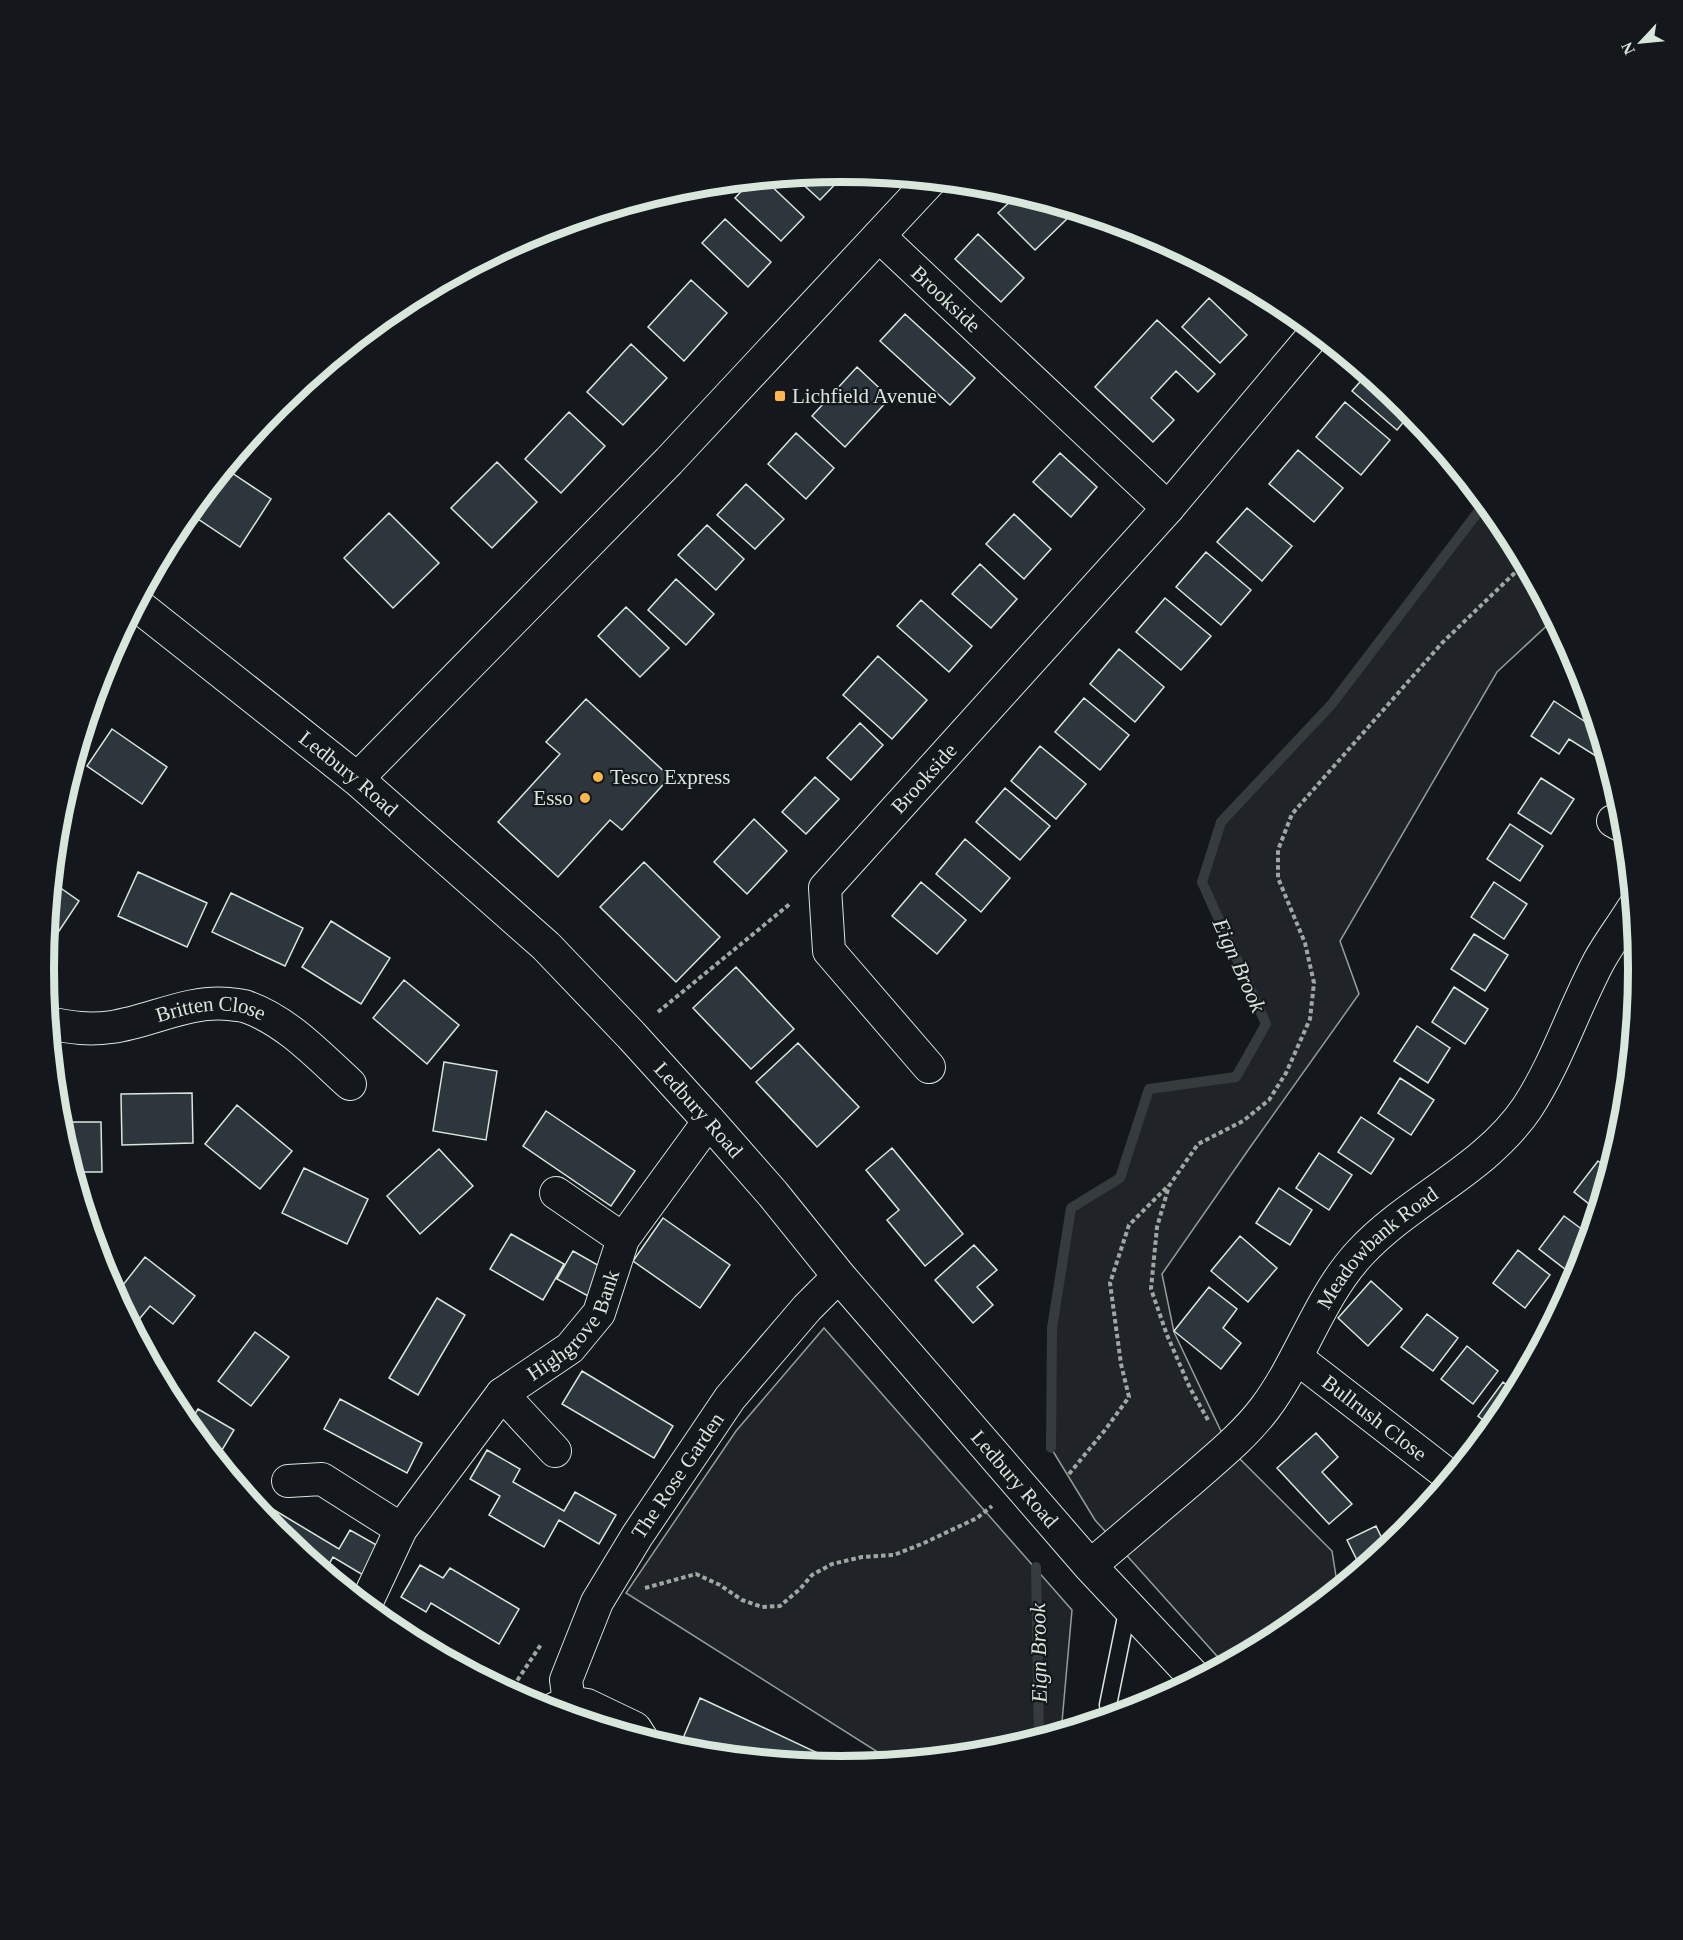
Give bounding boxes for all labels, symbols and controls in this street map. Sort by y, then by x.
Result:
north arrow [1611,12,1671,72]
text: N [1618,39,1638,57]
street label: Brookside [906,261,986,337]
place label: Lichfield Avenue [792,384,937,408]
marker: Lichfield Avenue [773,389,787,403]
street label: Ledbury Road [294,726,403,822]
street label: Brookside [886,738,962,818]
place label: Tesco Express [610,765,730,789]
marker: Tesco Express [591,770,605,784]
place label: Esso [533,786,573,810]
marker: Esso [578,791,592,805]
water label: Eign Brook [1207,914,1272,1017]
street label: Britten Close [153,991,270,1027]
street label: Ledbury Road [649,1057,748,1163]
street label: Meadowbank Road [1312,1181,1443,1313]
street label: Highgrove Bank [522,1266,624,1386]
street label: Bullrush Close [1318,1370,1431,1466]
street label: The Rose Garden [627,1408,729,1543]
street label: Ledbury Road [966,1425,1064,1533]
water label: Eign Brook [1025,1602,1052,1704]

